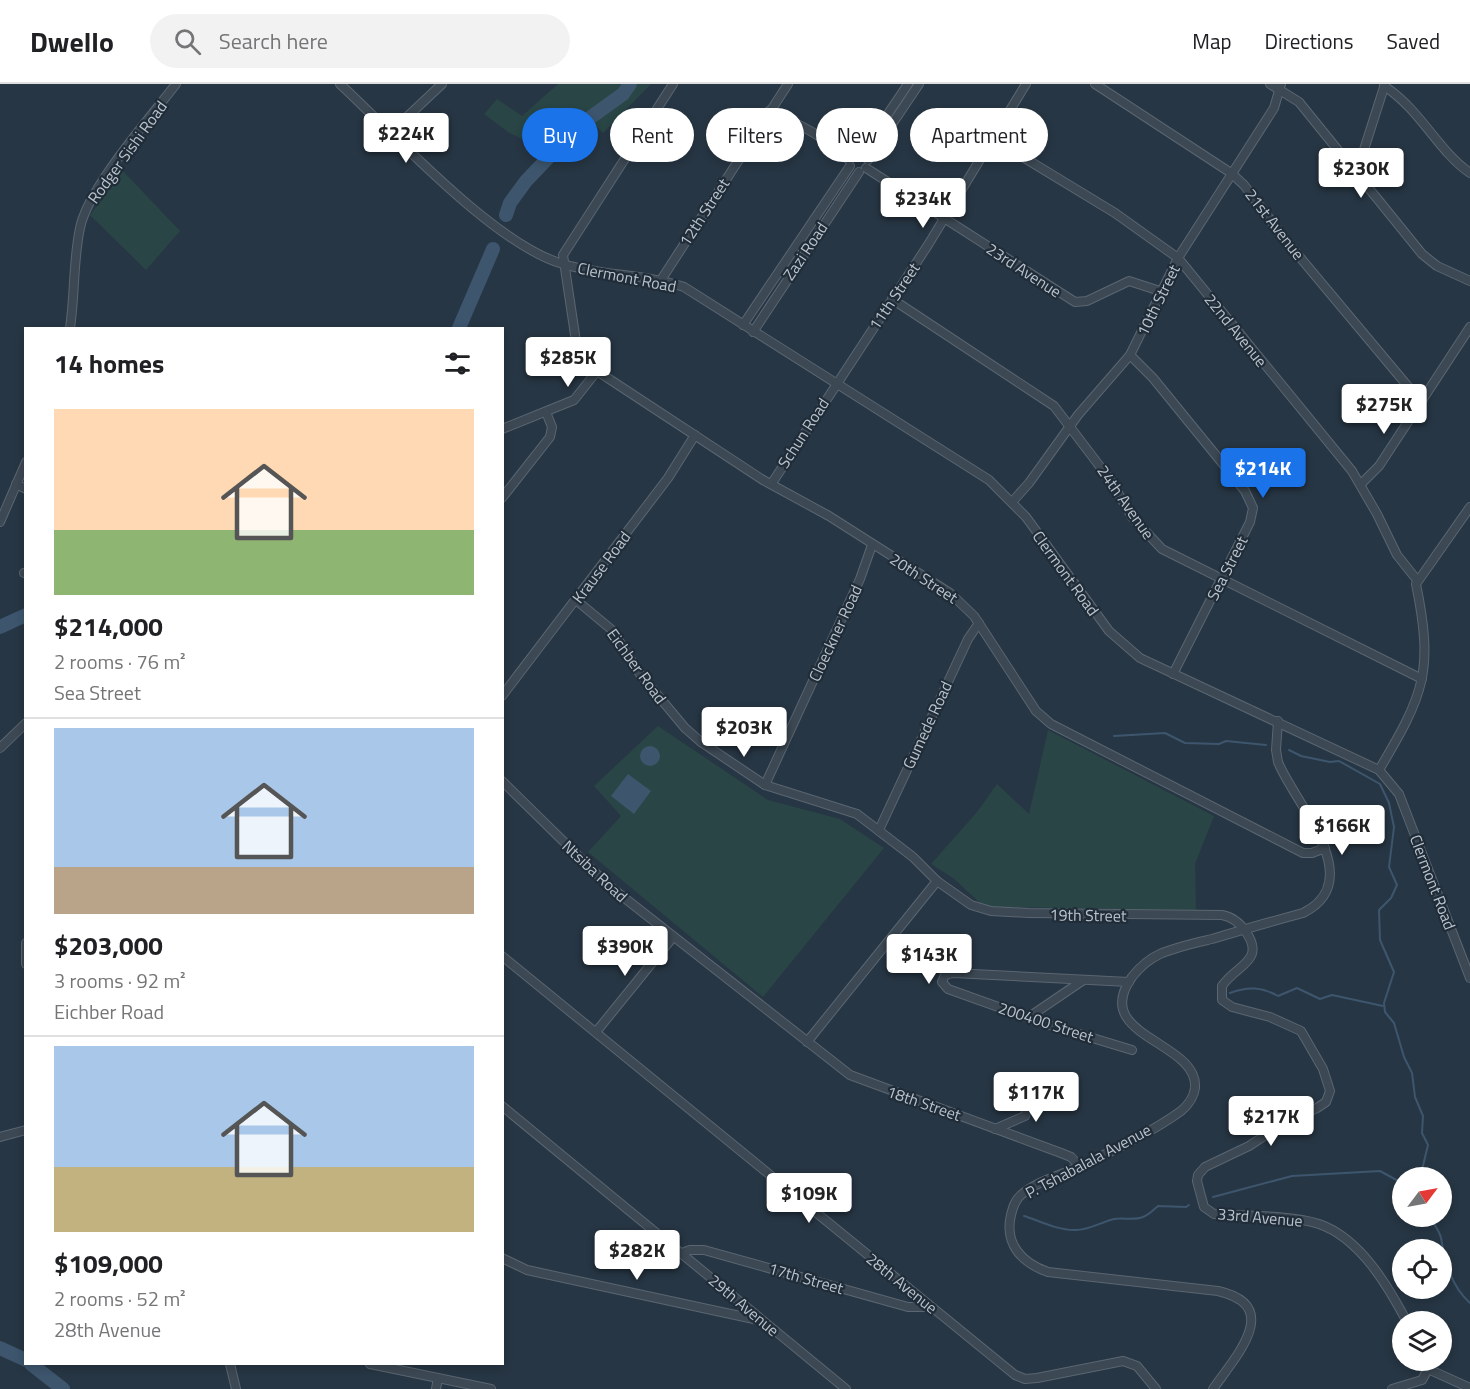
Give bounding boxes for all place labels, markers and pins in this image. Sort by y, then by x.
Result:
pin: $224K [364,113,448,164]
pin: $230K [1319,148,1403,199]
pin: $234K [881,178,965,229]
pin: $285K [526,337,610,388]
pin: $275K [1342,384,1426,435]
pin: $214K [1221,448,1305,499]
pin: $203K [702,707,786,758]
pin: $166K [1300,805,1384,856]
pin: $390K [583,926,667,977]
pin: $143K [887,934,971,985]
pin: $117K [994,1072,1078,1123]
pin: $217K [1229,1096,1313,1147]
pin: $109K [767,1173,851,1224]
pin: $282K [595,1230,679,1281]

